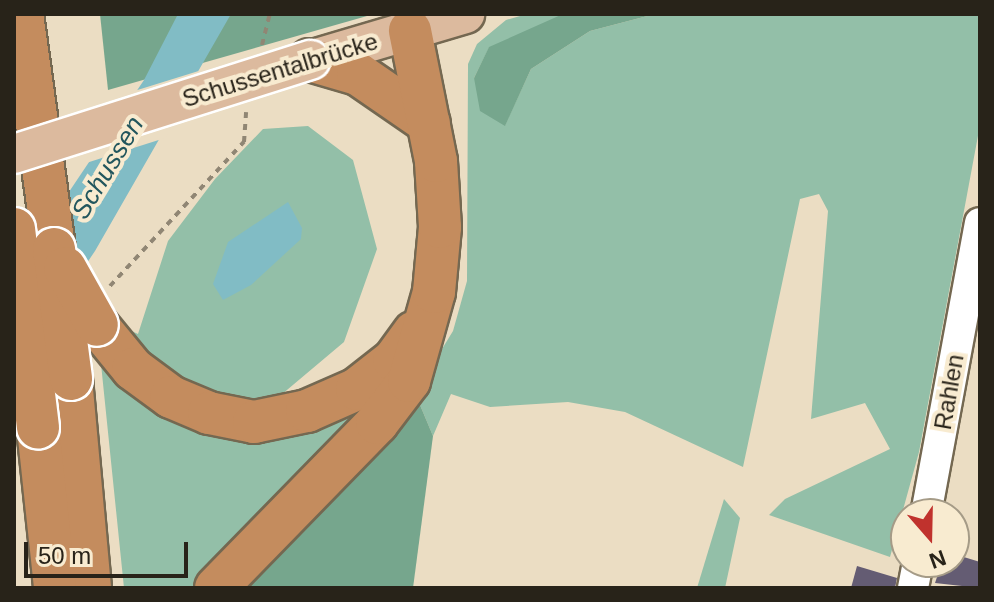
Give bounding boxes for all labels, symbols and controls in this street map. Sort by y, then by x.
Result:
street label: Schussentalbrücke [179,27,381,113]
water label: Schussen [65,111,151,225]
street label: Rahlen [928,352,970,432]
north arrow [890,498,970,578]
scale bar [28,526,192,576]
text: 50 m [38,542,91,569]
text: N [926,545,949,574]

